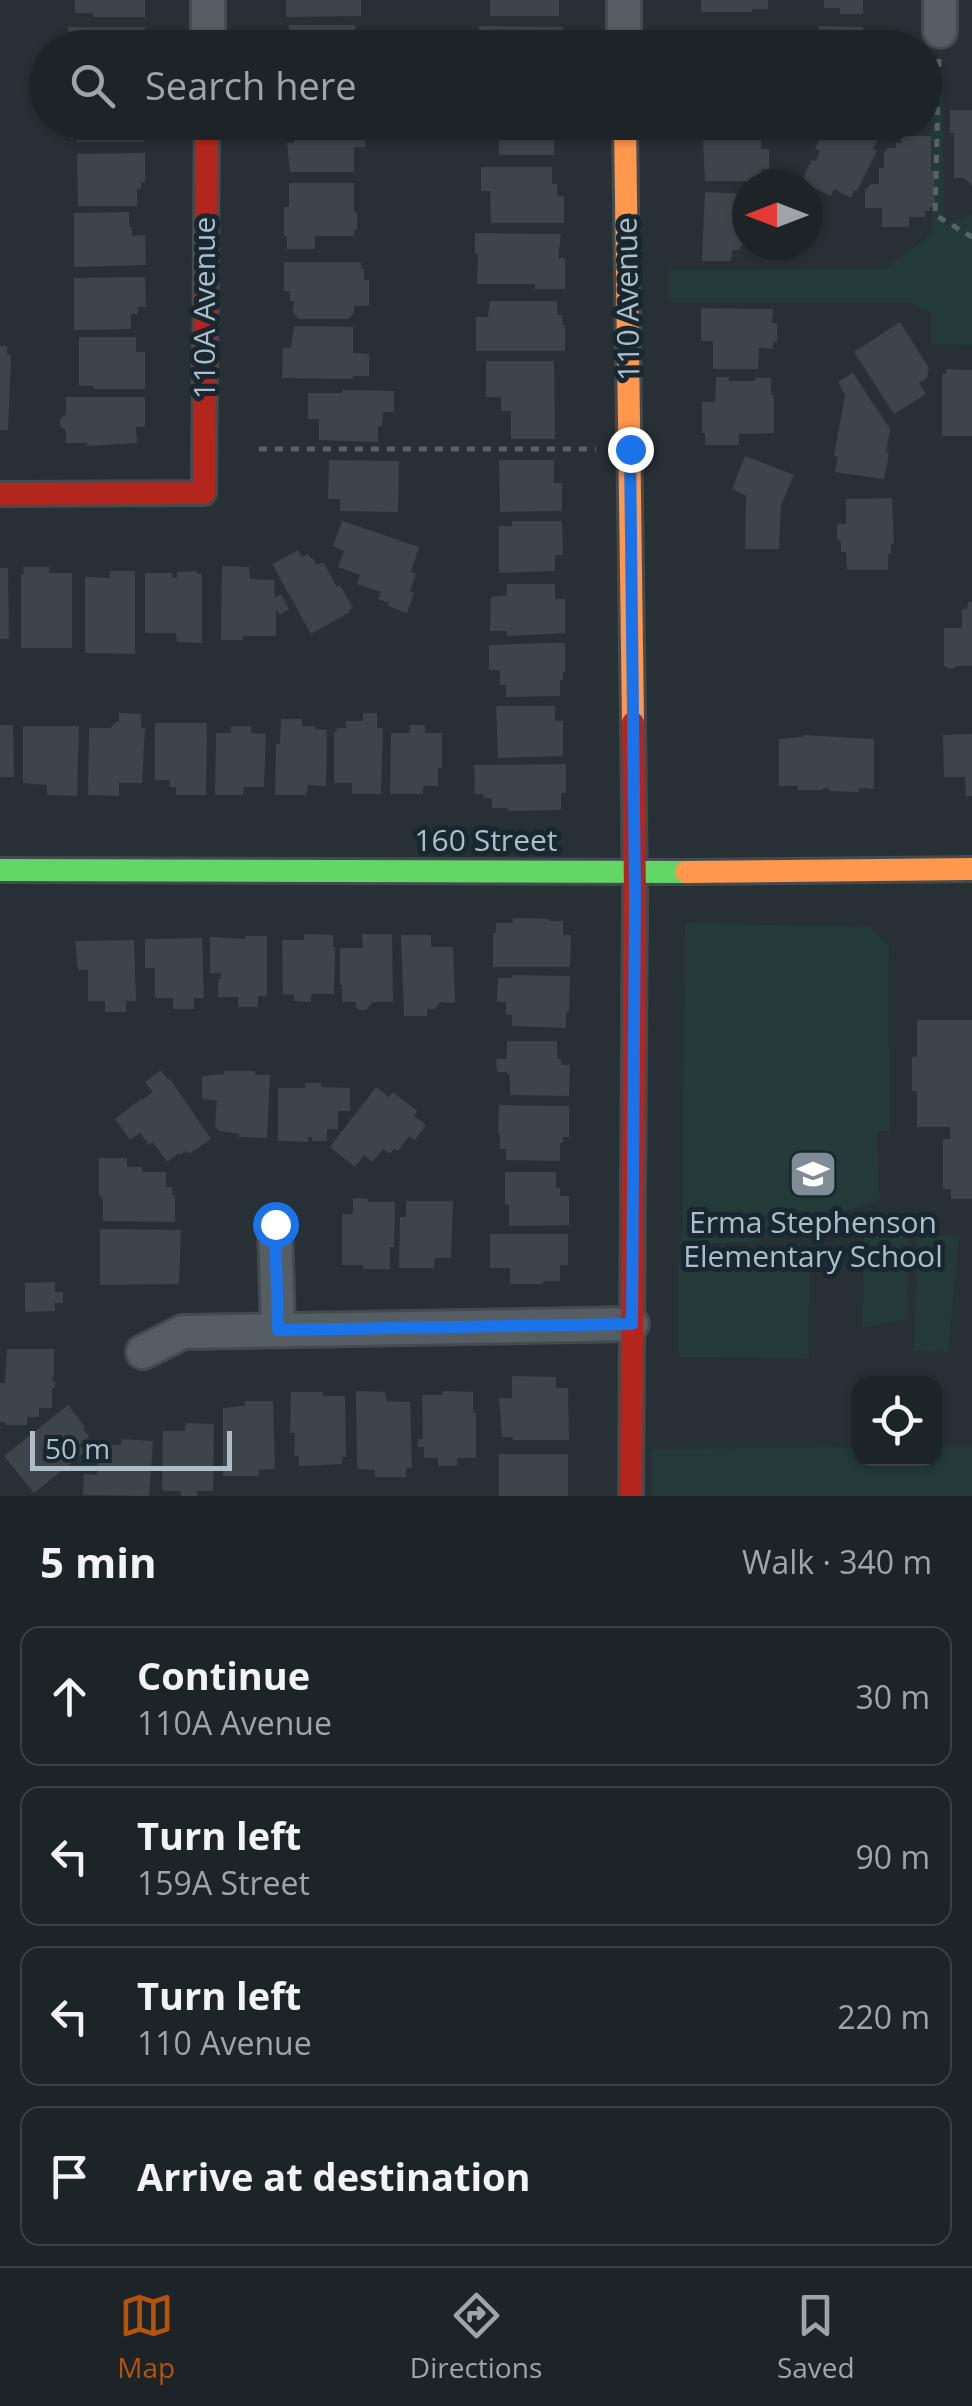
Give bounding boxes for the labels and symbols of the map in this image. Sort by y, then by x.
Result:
north arrow [732,170,822,260]
street label: 110A Avenue [183,217,224,399]
street label: 110 Avenue [605,217,648,381]
route end [608,427,654,473]
street label: 160 Street [414,819,558,860]
school or university icon: Erma Stephenson Elementary School [787,1148,839,1200]
place label: Erma Stephenson Elementary School [683,1201,943,1276]
route start [253,1202,299,1248]
scale bar [30,1426,232,1470]

